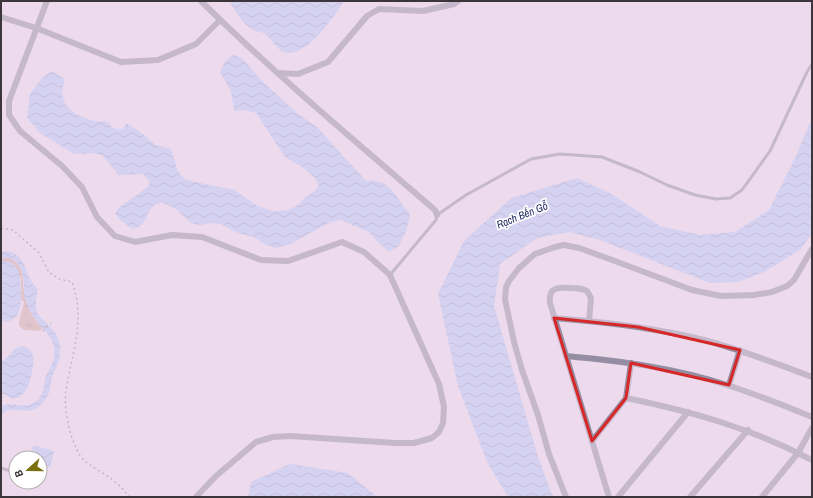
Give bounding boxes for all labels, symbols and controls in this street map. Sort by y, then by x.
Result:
water label: Rạch Bến Gỗ [494,198,551,232]
north arrow [8,450,48,490]
text: B [11,468,26,479]

